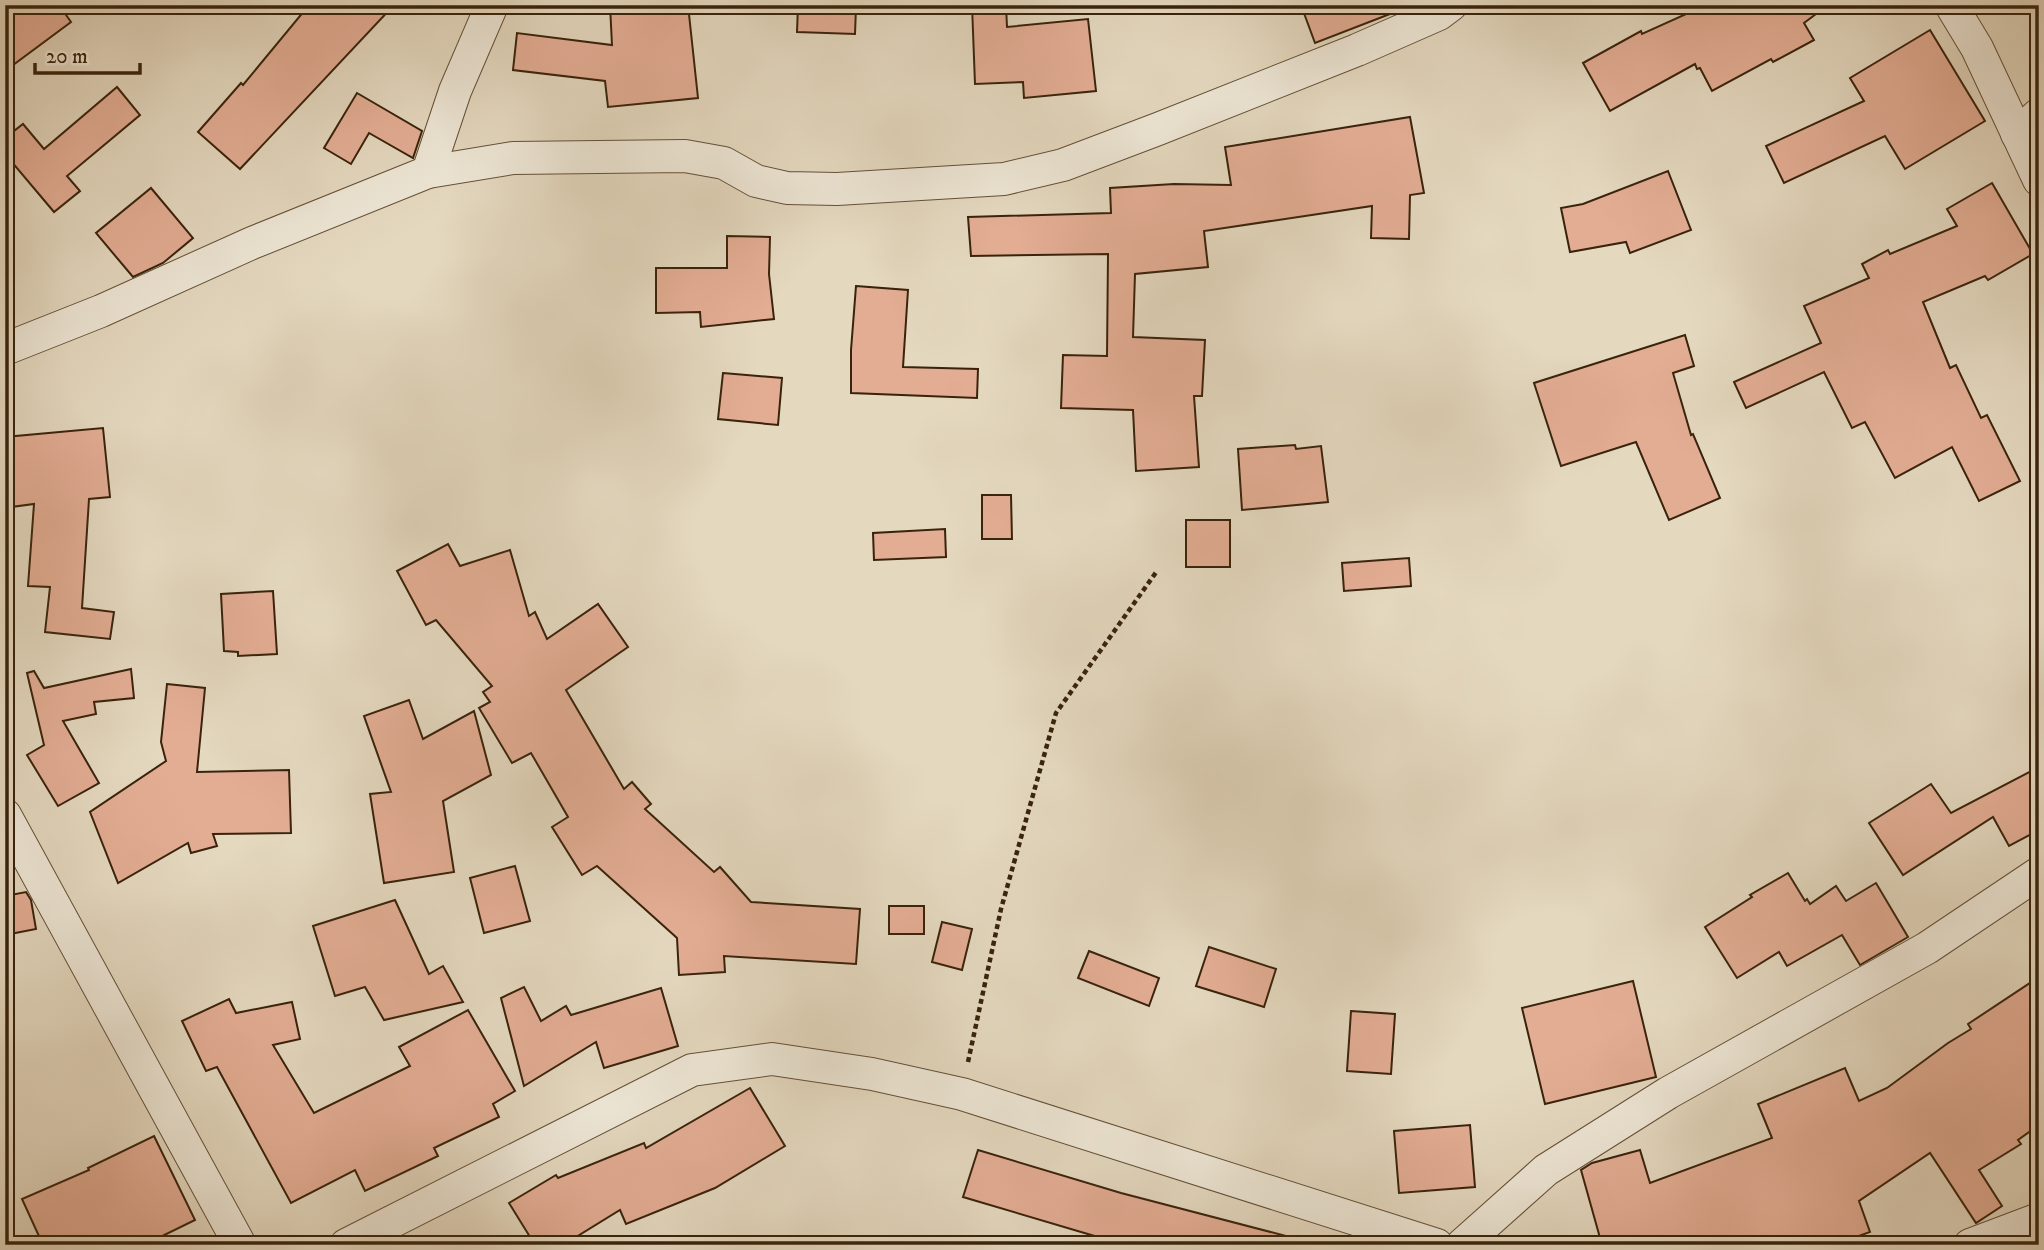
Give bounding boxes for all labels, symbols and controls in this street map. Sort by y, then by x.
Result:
scale bar [35,32,140,76]
text: 20 m [46,44,88,70]

